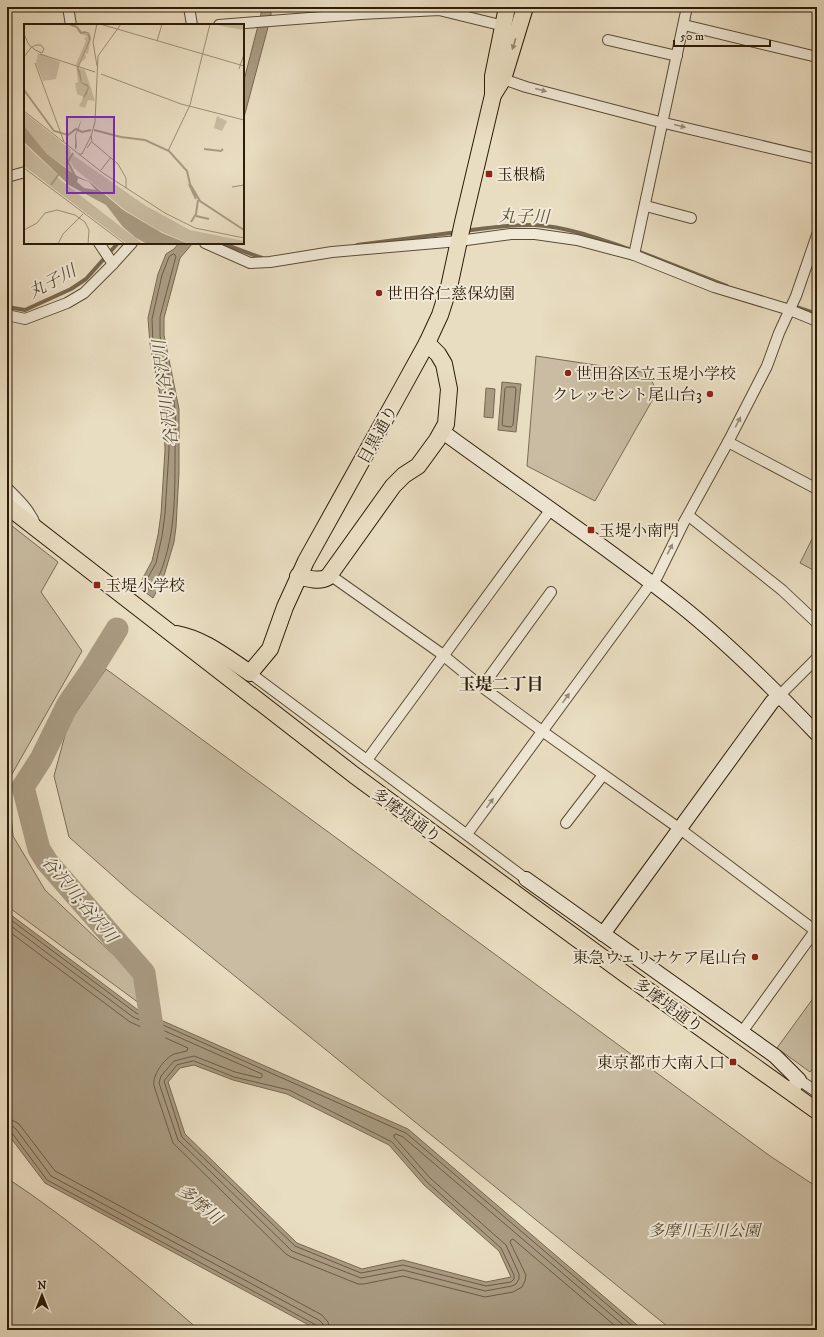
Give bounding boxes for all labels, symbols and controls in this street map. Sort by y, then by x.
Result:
scale bar [674,22,770,48]
inset map [24,24,244,244]
text: 50 m [680,29,704,44]
one-way arrow [511,39,517,51]
one-way arrow [534,88,547,94]
one-way arrow [674,123,686,129]
place label: 玉根橋 [497,165,545,185]
marker: 玉根橋 [484,169,494,179]
water label: 丸子川 [498,206,552,228]
water label: 丸子川 [25,259,82,304]
place label: 世田谷仁慈保幼園 [387,284,515,304]
marker: 世田谷仁慈保幼園 [374,288,384,298]
water label: 谷沢川;谷沢川 [148,337,183,447]
place label: 世田谷区立玉堤小学校 [576,364,736,384]
marker: 世田谷区立玉堤小学校 [563,368,573,378]
place label: クレッセント尾山台3 [552,385,702,405]
marker: クレッセント尾山台3 [705,389,715,399]
street label: 目黒通り [354,402,402,467]
one-way arrow [735,417,741,428]
place label: 玉堤小南門 [599,521,679,541]
marker: 玉堤小南門 [586,525,596,535]
one-way arrow [667,544,673,555]
place label: 玉堤小学校 [105,576,185,596]
marker: 玉堤小学校 [92,580,102,590]
district label: 玉堤二丁目 [459,674,544,696]
one-way arrow [562,692,570,703]
street label: 多摩堤通り [368,784,445,847]
one-way arrow [485,797,494,808]
water label: 谷沢川;谷沢川 [36,852,123,949]
place label: 東急ウェリナケア尾山台 [573,948,747,968]
marker: 東急ウェリナケア尾山台 [750,952,760,962]
street label: 多摩堤通り [630,974,707,1037]
place label: 東京都市大南入口 [597,1053,725,1073]
marker: 東京都市大南入口 [728,1057,738,1067]
water label: 多摩川 [173,1180,228,1231]
park label: 多摩川玉川公園 [648,1221,763,1241]
north arrow [22,1275,62,1315]
text: N [37,1279,47,1293]

